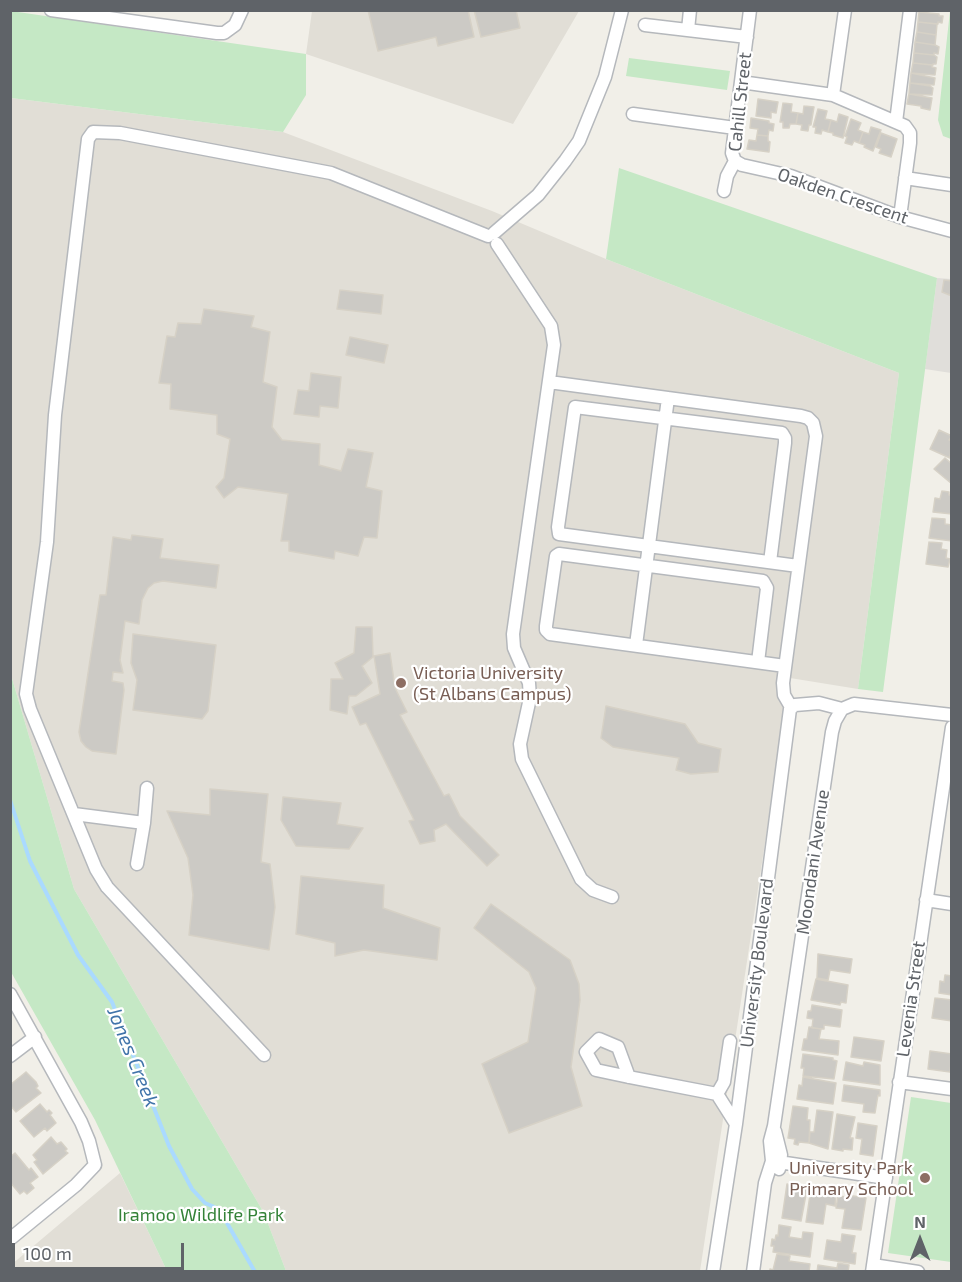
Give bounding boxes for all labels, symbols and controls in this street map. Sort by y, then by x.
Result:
street label: Cahill Street [724,51,756,153]
street label: Oakden Crescent [775,163,911,229]
place label: Victoria University (St Albans Campus) [413,662,571,704]
marker: Victoria University (St Albans Campus) [394,676,408,690]
street label: Moondani Avenue [792,788,834,936]
street label: University Boulevard [736,877,778,1049]
street label: Levenia Street [892,940,930,1058]
water label: Jones Creek [102,1003,164,1111]
place label: University Park Primary School [789,1157,913,1200]
marker: University Park Primary School [918,1171,932,1185]
park label: Iramoo Wildlife Park [118,1204,284,1226]
north arrow [890,1210,950,1270]
text: N [914,1212,926,1231]
scale bar [15,1231,188,1269]
text: 100 m [23,1242,72,1264]

